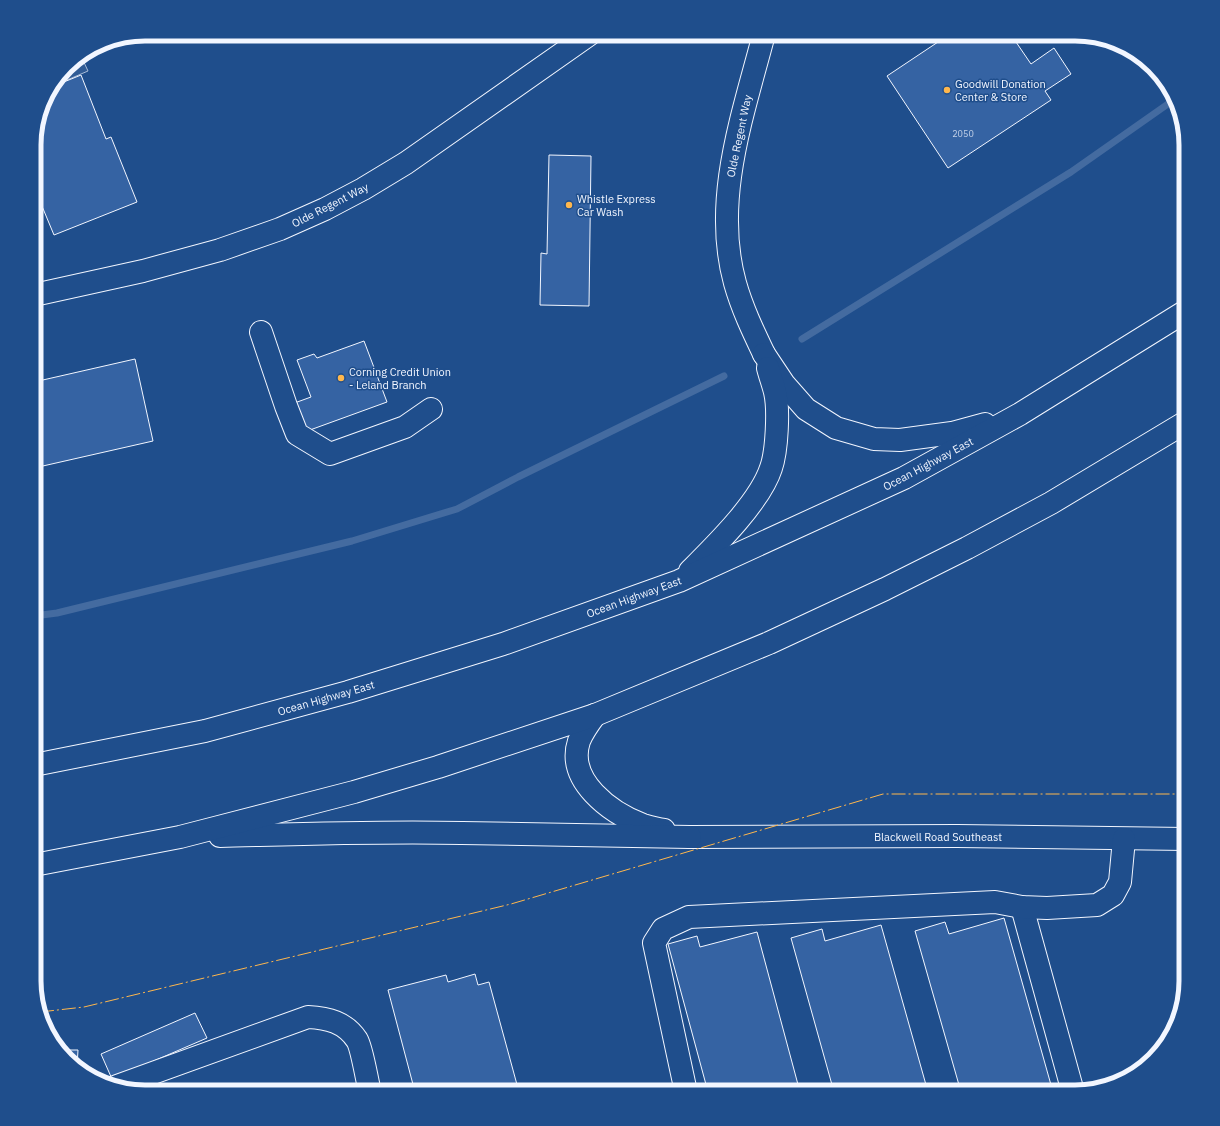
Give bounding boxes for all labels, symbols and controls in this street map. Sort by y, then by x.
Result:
place label: Goodwill Donation Center & Store [955,77,1046,104]
marker: Goodwill Donation Center & Store [942,85,952,95]
street label: Olde Regent Way [723,93,755,179]
house number: 2050 [952,128,974,139]
street label: Olde Regent Way [289,179,371,230]
place label: Whistle Express Car Wash [577,192,656,219]
marker: Whistle Express Car Wash [564,200,574,210]
place label: Corning Credit Union - Leland Branch [349,365,451,392]
marker: Corning Credit Union - Leland Branch [336,373,346,383]
street label: Ocean Highway East [880,434,976,494]
street label: Ocean Highway East [585,573,684,621]
street label: Ocean Highway East [276,677,376,719]
street label: Blackwell Road Southeast [874,830,1002,844]

